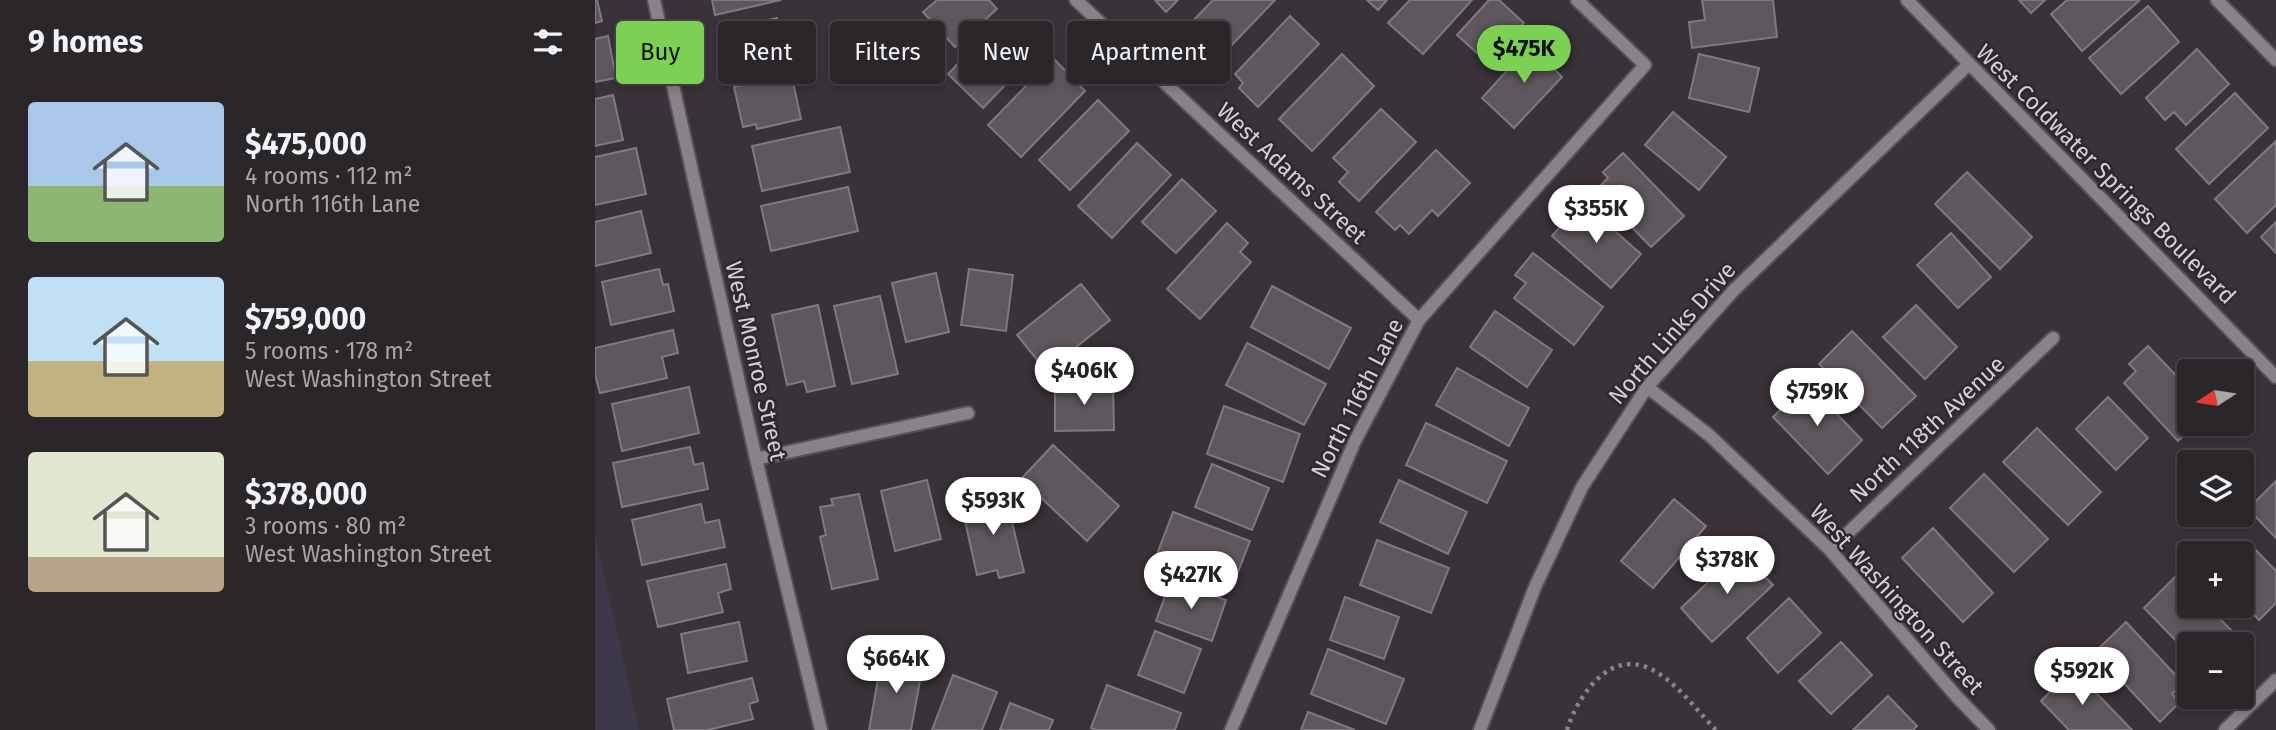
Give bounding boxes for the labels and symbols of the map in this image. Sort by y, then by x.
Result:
pin: $475K [1475,25,1573,85]
street label: West Coldwater Springs Boulevard [1970,38,2242,310]
street label: West Adams Street [1211,96,1373,250]
pin: $355K [1547,186,1645,245]
street label: North Links Drive [1602,256,1742,410]
street label: West Monroe Street [719,259,793,464]
street label: North 116th Lane [1305,314,1409,482]
pin: $406K [1035,348,1133,407]
street label: North 118th Avenue [1843,350,2011,508]
north arrow [2177,359,2254,436]
pin: $759K [1768,368,1866,428]
pin: $593K [944,477,1042,537]
street label: West Washington Street [1804,498,1990,700]
pin: $378K [1678,536,1776,596]
pin: $427K [1142,552,1240,611]
pin: $664K [847,636,945,695]
pin: $592K [2033,648,2131,707]

